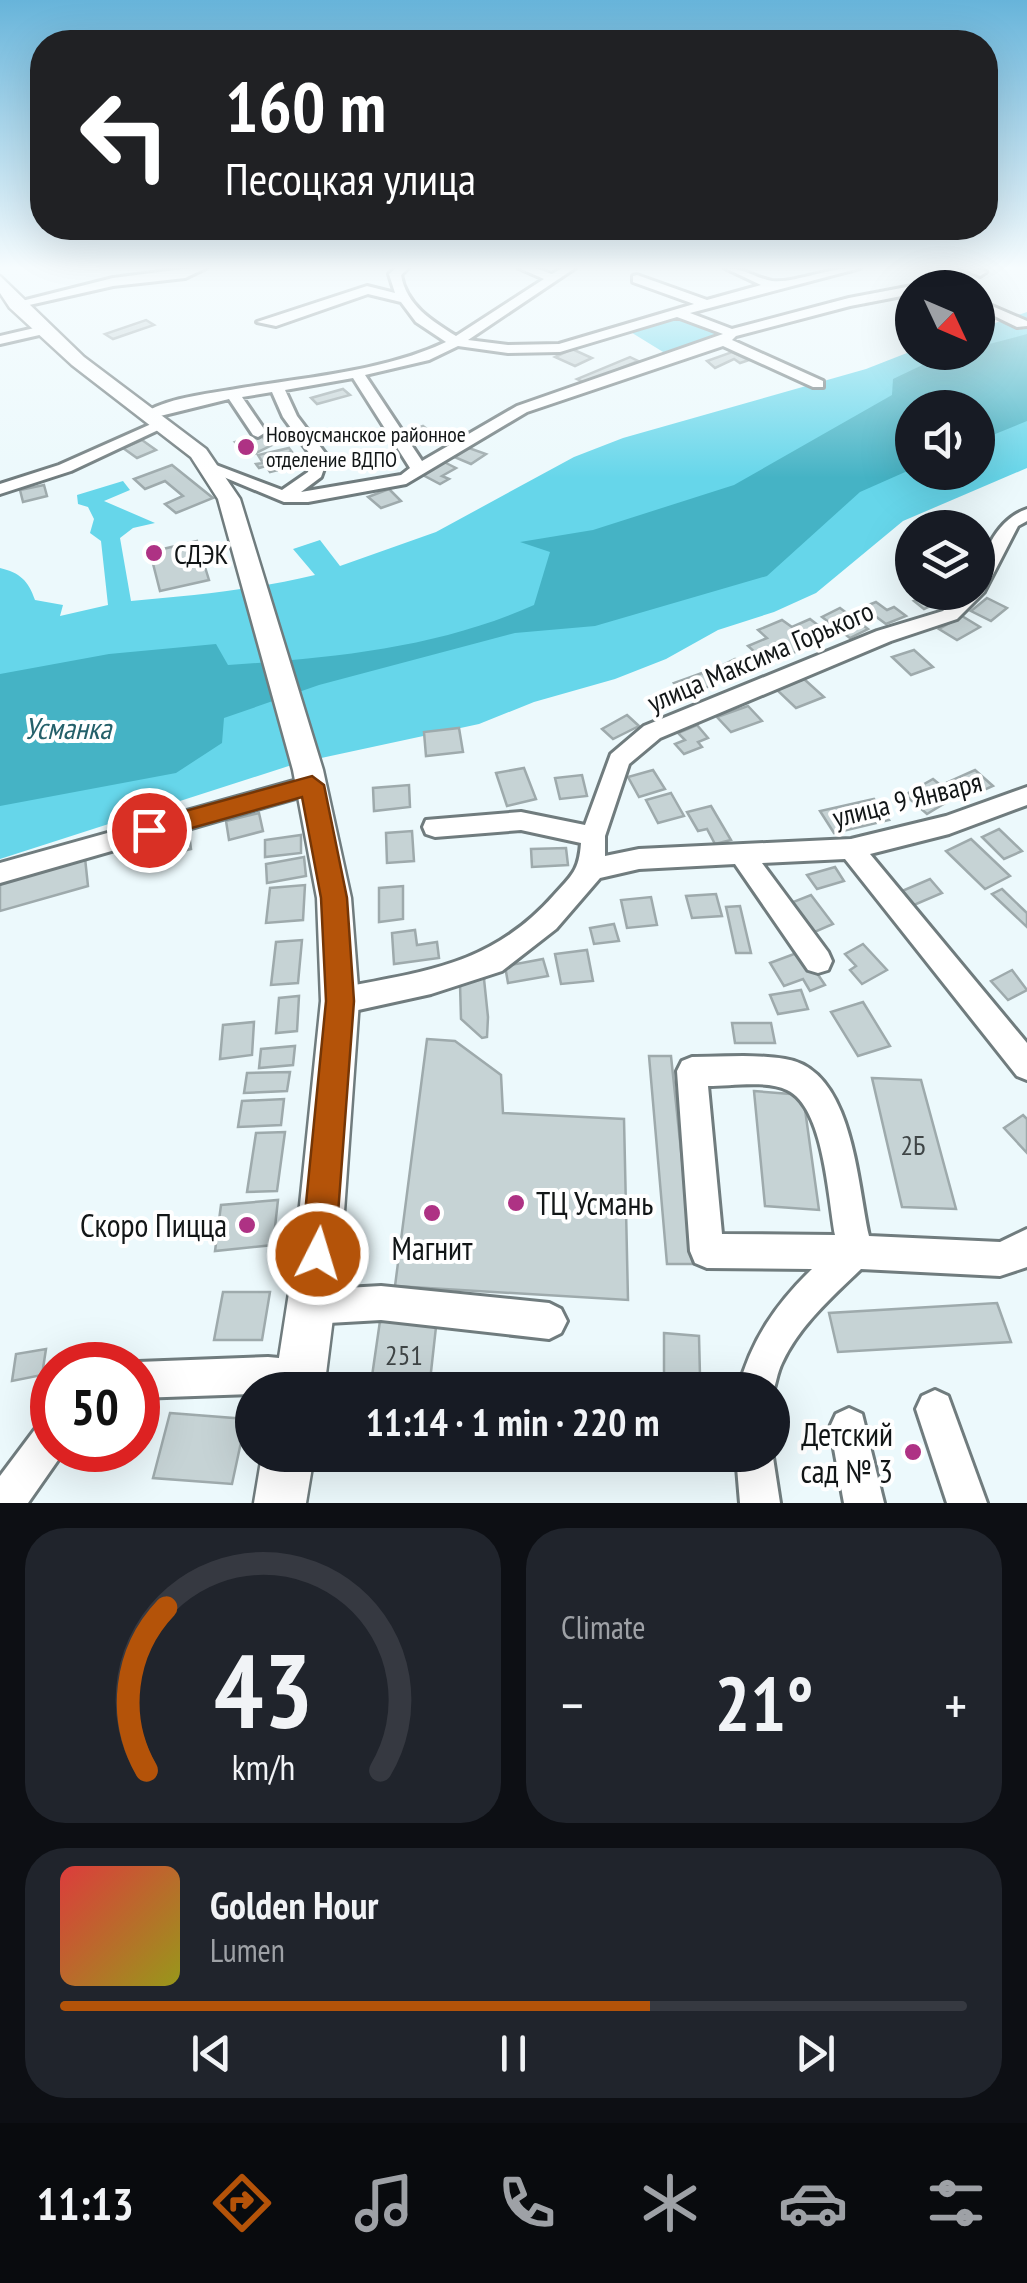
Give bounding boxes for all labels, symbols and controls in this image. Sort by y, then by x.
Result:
text: 160 m [225,61,386,151]
icon: left [60,70,190,200]
text: Песоцкая улица [225,149,476,207]
north arrow [895,270,995,370]
map controls [895,270,995,610]
button: sound [895,390,995,490]
place label: Новоусманское районное отделение ВДПО [266,420,466,473]
marker: Новоусманское районное отделение ВДПО [235,436,257,458]
button: layers [895,510,995,610]
place label: СДЭК [174,535,229,572]
marker: СДЭК [143,542,165,564]
street label: улица Максима Горького [641,592,879,720]
water label: Усманка [25,708,113,747]
street label: улица 9 Января [829,763,985,835]
pin [107,788,192,873]
icon: arrive [122,803,177,858]
house number: 2Б [900,1126,926,1163]
place label: ТЦ Усмань [536,1182,653,1224]
marker: ТЦ Усмань [505,1192,527,1214]
position arrow [266,1202,370,1306]
marker: Магнит [421,1202,443,1224]
place label: Скоро Пицца [80,1204,227,1246]
marker: Скоро Пицца [236,1214,258,1236]
place label: Магнит [392,1227,473,1269]
house number: 251 [385,1336,423,1373]
speed limit sign: 50 [30,1342,160,1472]
text: 11:14 · 1 min · 220 m [366,1397,659,1446]
place label: Детский сад № 3 [800,1413,893,1492]
marker: Детский сад № 3 [902,1441,924,1463]
text: Climate [561,1606,645,1648]
text: 43 [213,1622,313,1757]
text: 21° [714,1655,814,1752]
text: − [561,1669,584,1740]
text: + [944,1669,967,1740]
text: km/h [231,1744,295,1790]
text: Golden Hour [210,1880,379,1929]
text: Lumen [210,1929,285,1971]
icon: previous [184,2026,239,2081]
icon: pause [486,2026,541,2081]
icon: next [788,2026,843,2081]
icon: directions [207,2168,277,2238]
icon: music [349,2168,419,2238]
icon: phone [492,2168,562,2238]
icon: climate [635,2168,705,2238]
icon: car [778,2168,848,2238]
icon: filters [921,2168,991,2238]
text: 11:13 [36,2174,134,2232]

